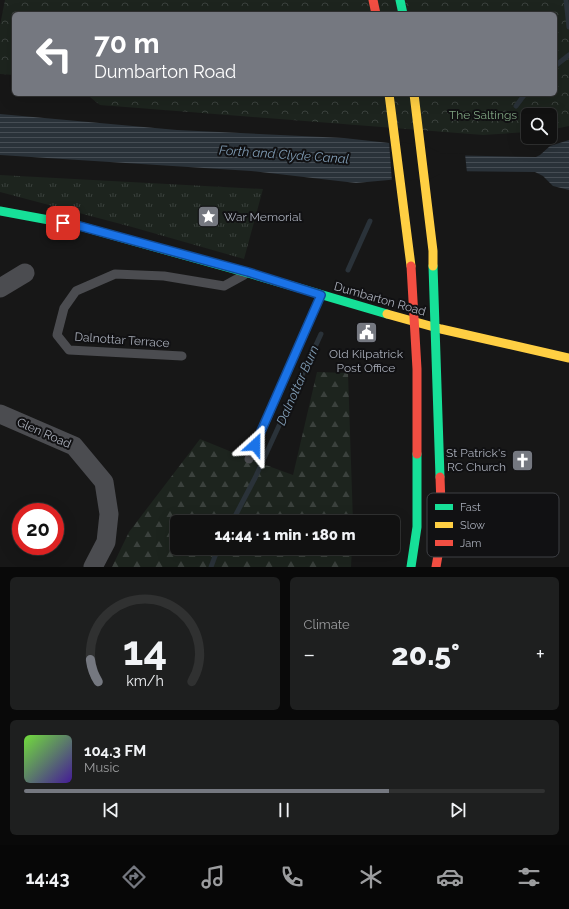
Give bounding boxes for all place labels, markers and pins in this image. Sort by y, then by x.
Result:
place icon: War Memorial [195,204,221,230]
pin [46,206,80,240]
place label: War Memorial [224,210,302,224]
public building icon: Old Kilpatrick Post Office [353,320,379,346]
place label: Old Kilpatrick Post Office [329,347,404,375]
place label: St Patrick's RC Church [446,446,506,474]
church icon: St Patrick's RC Church [509,447,535,473]

